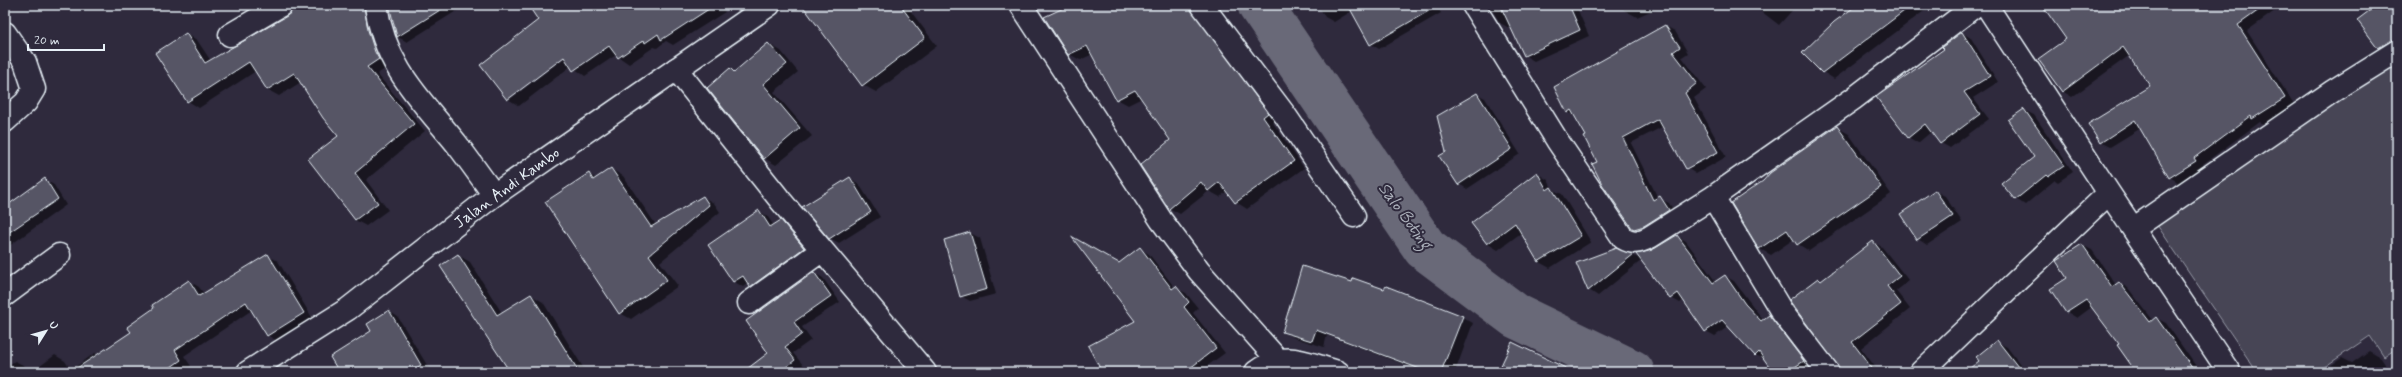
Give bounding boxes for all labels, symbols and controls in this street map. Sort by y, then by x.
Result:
scale bar [28,26,104,52]
text: 20 m [34,33,60,49]
street label: Jalan Andi Kambo [450,142,564,234]
water label: Salo Boting [1372,178,1438,257]
north arrow [26,311,66,351]
text: U [45,319,61,333]

